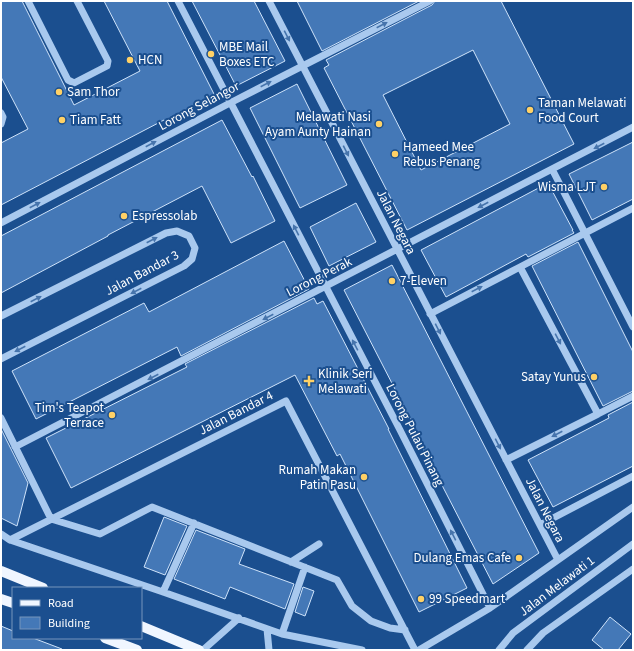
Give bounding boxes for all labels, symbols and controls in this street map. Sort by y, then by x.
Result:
one-way arrow [376,22,387,29]
one-way arrow [283,30,290,41]
place label: MBE Mail Boxes ETC [219,38,274,71]
marker: MBE Mail Boxes ETC [206,49,216,59]
place label: HCN [138,51,162,69]
marker: HCN [125,55,135,65]
street label: Lorong Selangor [155,77,243,135]
one-way arrow [260,81,272,87]
place label: Sam Thor [67,83,120,101]
marker: Sam Thor [54,87,64,97]
place label: Taman Melawati Food Court [538,94,627,127]
marker: Taman Melawati Food Court [525,105,535,115]
place label: Melawati Nasi Ayam Aunty Hainan [265,108,371,141]
place label: Tiam Fatt [70,111,122,129]
marker: Tiam Fatt [57,115,67,125]
marker: Melawati Nasi Ayam Aunty Hainan [374,119,384,129]
place label: Hameed Mee Rebus Penang [403,138,480,171]
one-way arrow [145,141,156,148]
one-way arrow [593,142,604,149]
one-way arrow [343,145,349,157]
marker: Hameed Mee Rebus Penang [390,149,400,159]
place label: Wisma LJT [538,178,596,196]
marker: Wisma LJT [599,182,609,192]
street label: Jalan Negara [372,186,420,258]
one-way arrow [30,202,41,208]
one-way arrow [477,202,489,208]
place label: Espressolab [132,207,197,225]
marker: Espressolab [119,211,129,221]
one-way arrow [292,224,299,235]
one-way arrow [146,237,158,244]
street label: Jalan Bandar 3 [102,246,182,300]
street label: Lorong Perak [283,252,355,301]
place label: 7-Eleven [400,272,447,290]
marker: 7-Eleven [387,276,397,286]
one-way arrow [472,286,483,293]
one-way arrow [130,287,142,294]
one-way arrow [30,296,42,302]
one-way arrow [262,314,274,320]
one-way arrow [435,323,441,335]
one-way arrow [555,333,562,345]
one-way arrow [352,339,359,351]
one-way arrow [14,346,26,352]
place label: Klinik Seri Melawati [318,365,372,398]
place label: Satay Yunus [521,368,587,386]
marker: Satay Yunus [589,372,599,382]
one-way arrow [147,373,159,380]
marker: Klinik Seri Melawati [303,375,315,387]
street label: Lorong Pulau Pinang [381,381,449,490]
street label: Jalan Bandar 4 [196,386,277,439]
place label: Tim's Teapot Terrace [35,399,105,432]
marker: Tim's Teapot Terrace [107,410,117,420]
one-way arrow [551,431,563,437]
one-way arrow [494,439,501,450]
place label: Rumah Makan Patin Pasu [279,461,356,494]
marker: Rumah Makan Patin Pasu [359,472,369,482]
street label: Jalan Negara [521,474,569,546]
one-way arrow [450,530,456,541]
place label: Dulang Emas Cafe [413,549,511,567]
street label: Jalan Melawati 1 [515,552,599,620]
marker: Dulang Emas Cafe [514,553,524,563]
legend [12,587,142,639]
place label: 99 Speedmart [429,590,506,608]
marker: 99 Speedmart [416,594,426,604]
text: Road [48,595,74,612]
text: Building [48,615,90,632]

